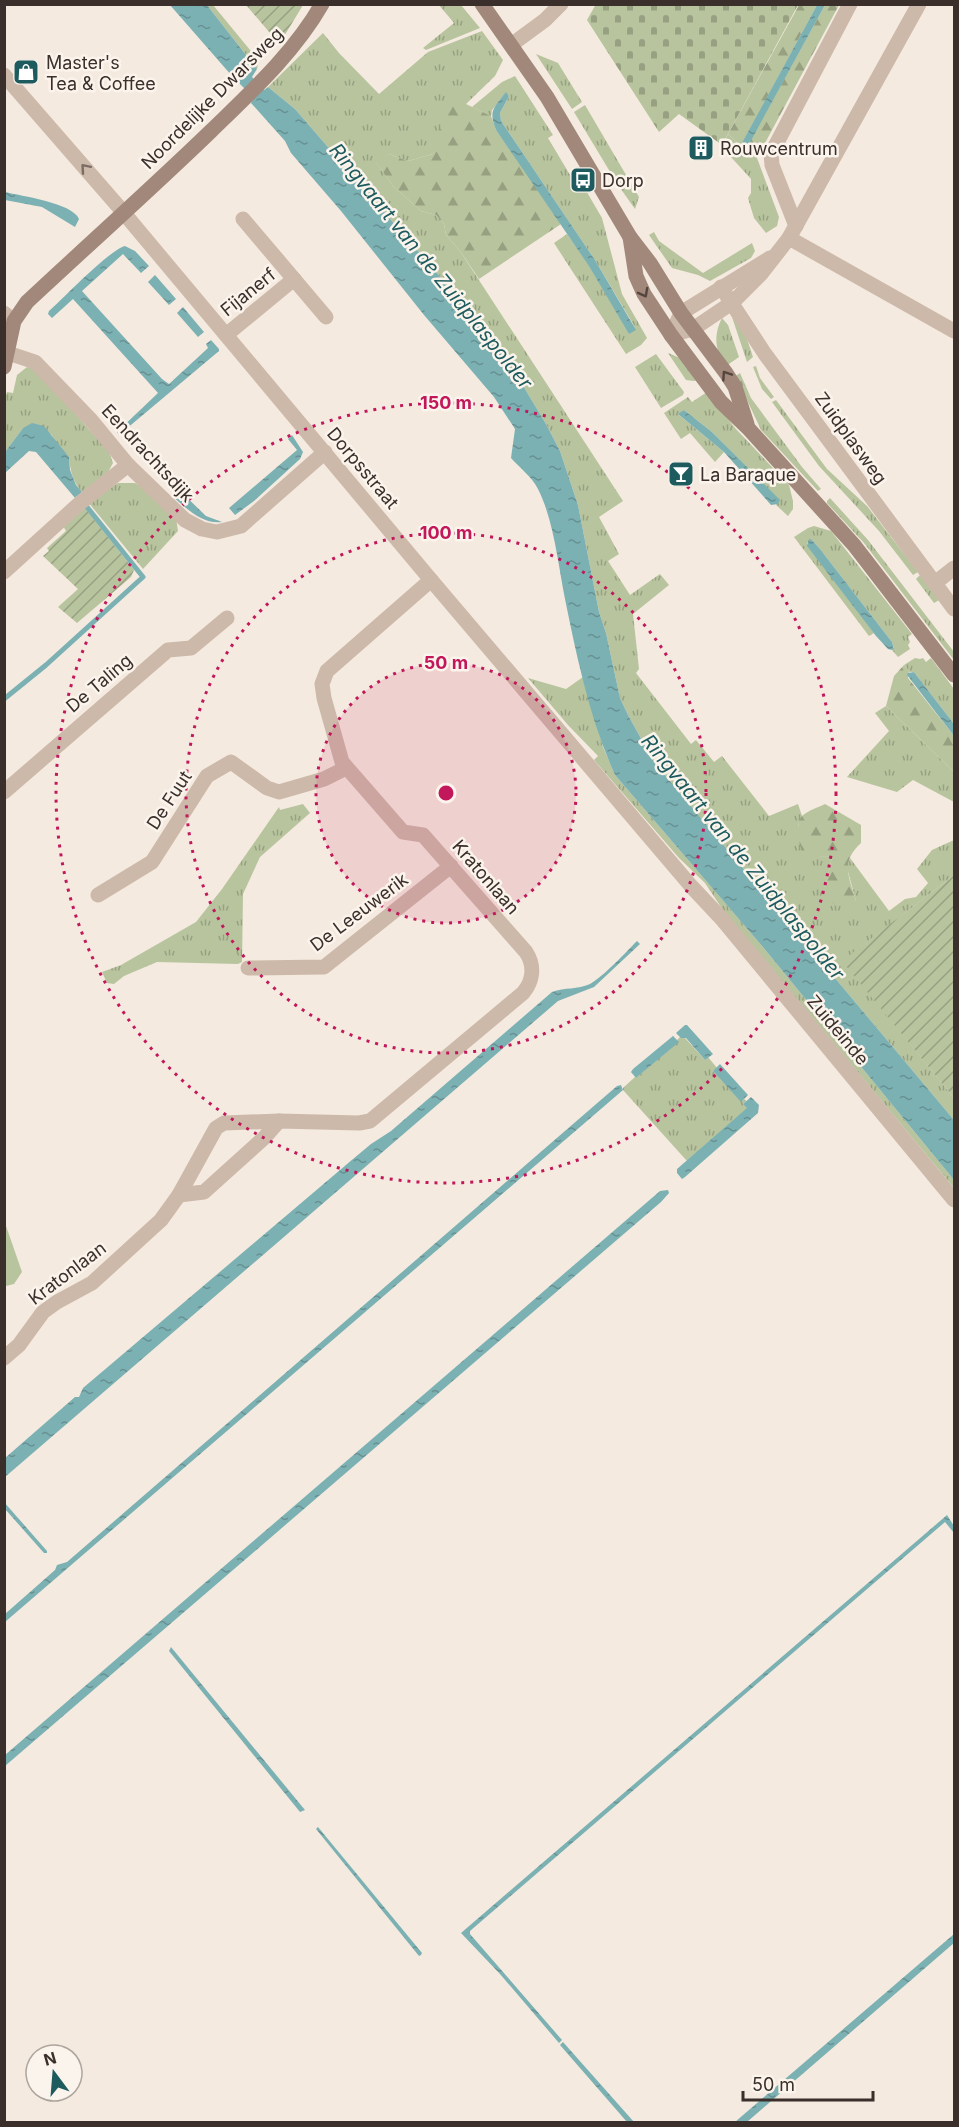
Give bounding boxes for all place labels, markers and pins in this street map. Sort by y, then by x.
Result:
place label: Master's Tea & Coffee [46,52,156,94]
shop icon: Master's Tea & Coffee [11,57,41,87]
building icon: Rouwcentrum [686,133,716,163]
place label: Rouwcentrum [720,138,838,159]
bus stop icon: Dorp [568,165,598,195]
place label: Dorp [602,170,644,191]
bar icon: La Baraque [666,459,696,489]
place label: La Baraque [700,464,796,485]
centre of rings [436,783,456,803]

